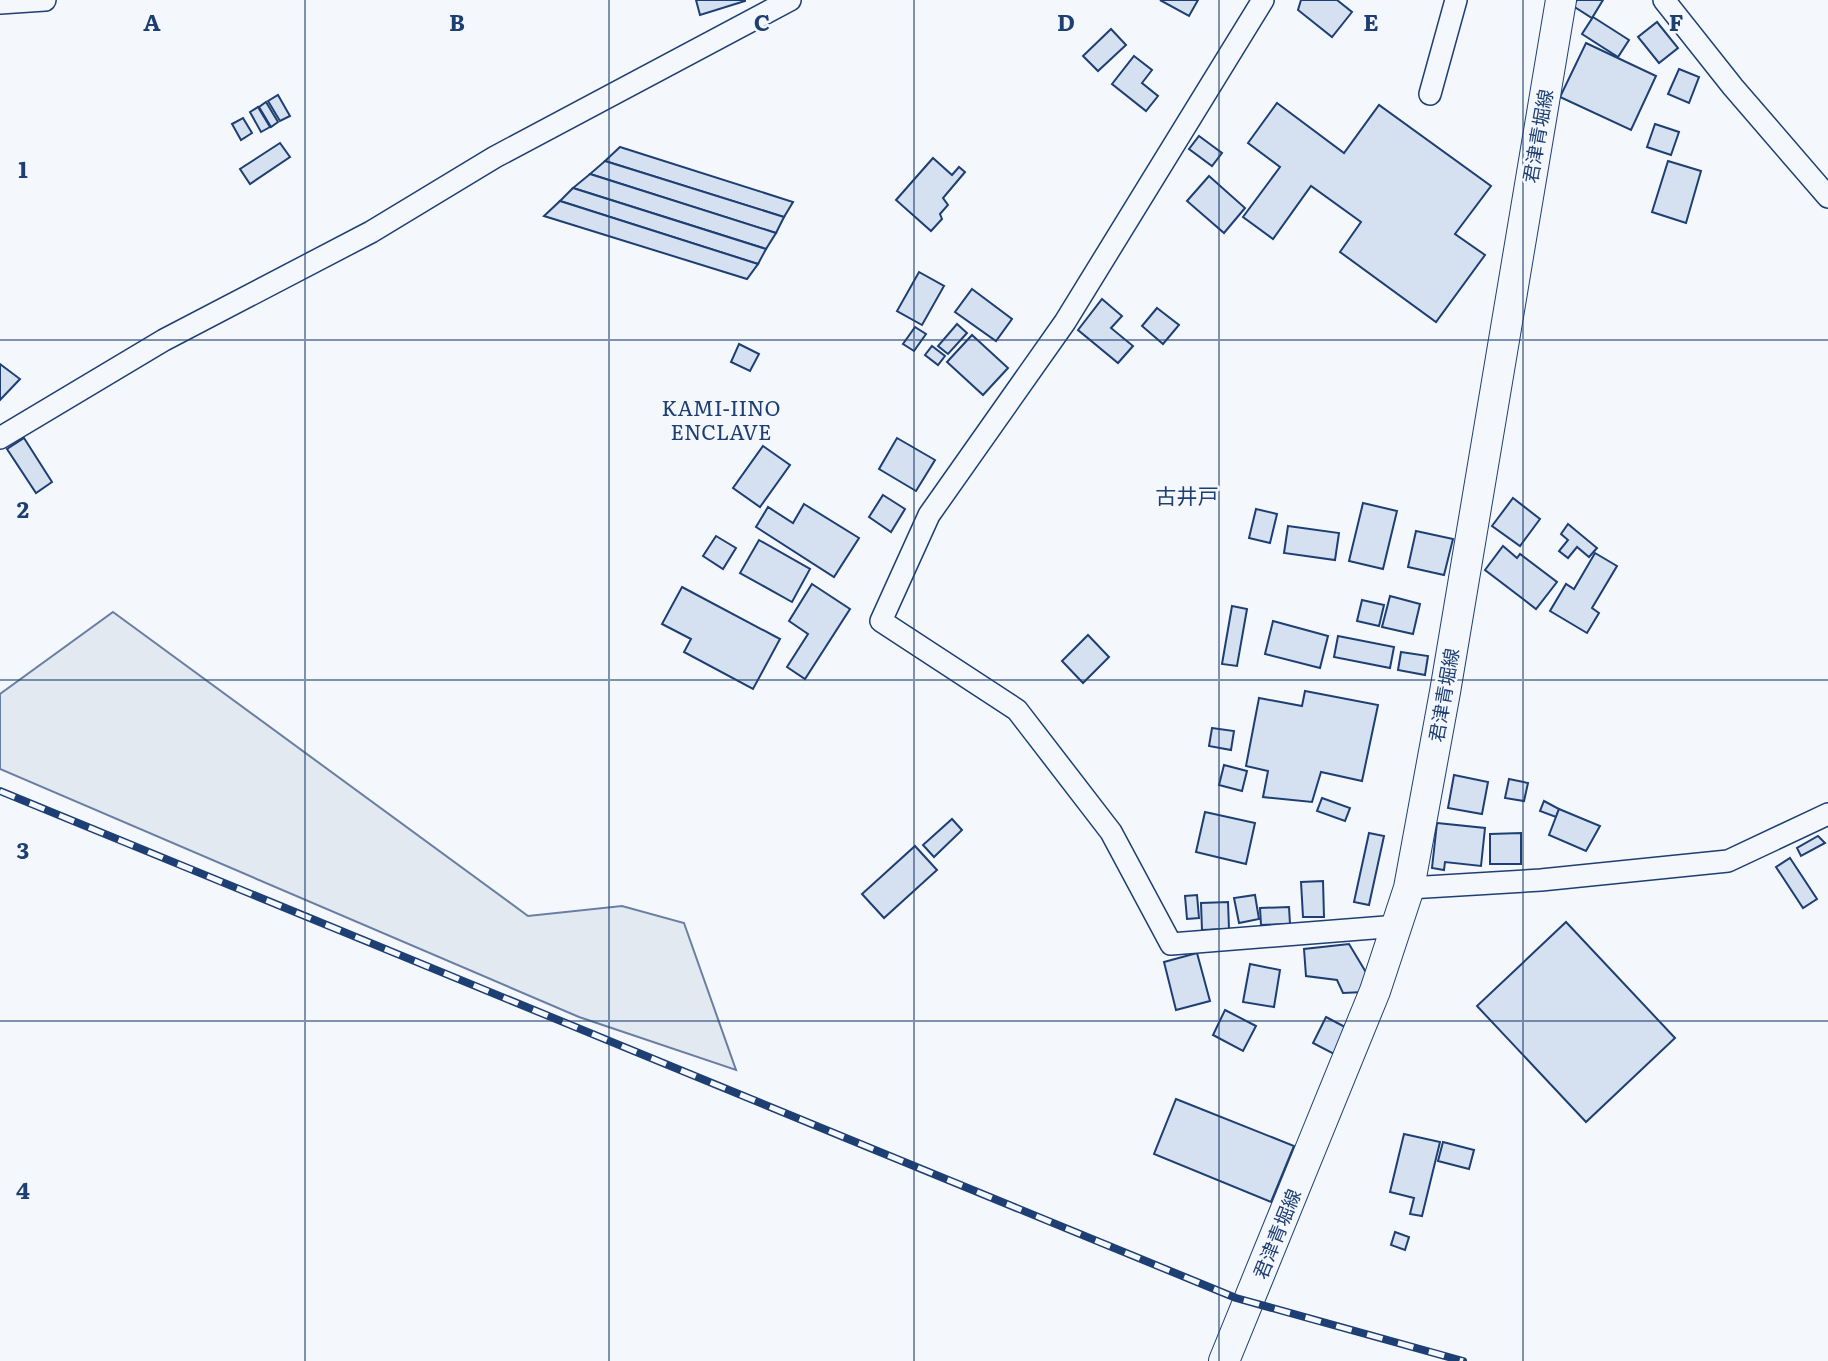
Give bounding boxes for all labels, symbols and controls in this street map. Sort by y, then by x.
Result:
text: A [143,4,161,38]
text: B [449,4,465,38]
text: C [754,4,770,38]
text: D [1057,4,1075,38]
text: E [1363,4,1379,38]
text: F [1669,4,1684,38]
street label: 君津青堀線 [1515,87,1559,185]
text: 1 [18,151,28,185]
district label: KAMI-IINO ENCLAVE [662,391,780,446]
district label: 古井戸 [1156,479,1219,510]
text: 2 [17,491,29,525]
street label: 君津青堀線 [1421,646,1465,744]
text: 3 [17,832,29,866]
text: 4 [16,1172,30,1206]
street label: 君津青堀線 [1245,1184,1307,1283]

